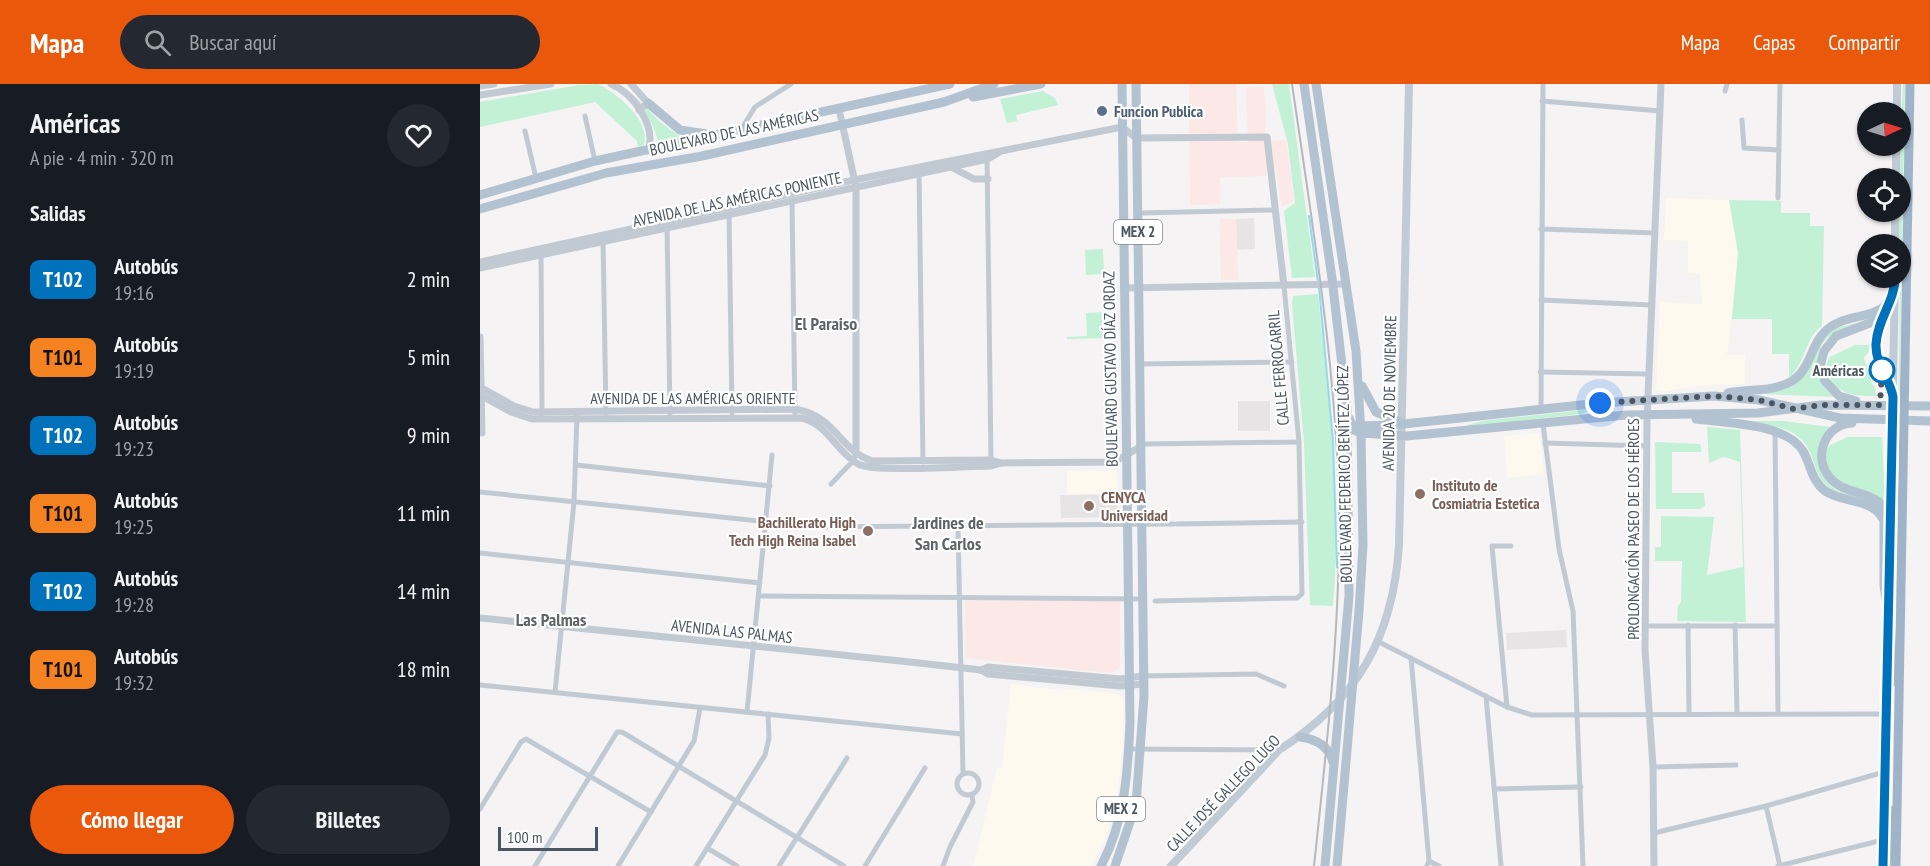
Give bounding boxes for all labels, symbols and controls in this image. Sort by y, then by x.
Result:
search box [120,15,540,69]
text: Mapa [30,24,84,61]
icon: search [141,26,174,59]
text: Buscar aquí [189,28,277,56]
text: Mapa [1681,29,1720,56]
text: Capas [1753,29,1795,56]
text: Compartir [1828,29,1900,56]
place label: Funcion Publica [1114,101,1203,121]
north arrow [1857,102,1911,156]
map controls [1857,102,1911,288]
text: Américas [30,104,120,141]
button: heart [387,104,450,167]
street label: BOULEVARD DE LAS AMÉRICAS [648,104,820,160]
marker: Funcion Publica [1095,104,1109,118]
text: A pie · 4 min · 320 m [30,145,173,171]
street label: AVENIDA DE LAS AMÉRICAS PONIENTE [631,167,843,231]
button: locate [1857,168,1911,222]
text: Salidas [30,199,86,227]
road number: MEX 2 [1114,220,1162,244]
button: layers [1857,234,1911,288]
text: Autobús [114,252,178,280]
text: 2 min [407,265,450,293]
text: T102 [43,266,83,293]
street label: BOULEVARD GUSTAVO DÍAZ ORDAZ [1098,271,1122,467]
text: 19:16 [114,280,154,306]
street label: CALLE FERROCARRIL [1263,309,1293,426]
district label: El Paraiso [795,312,857,335]
street label: AVENIDA 20 DE NOVIEMBRE [1378,315,1400,471]
text: Autobús [114,330,178,358]
text: 5 min [407,343,450,371]
text: T101 [43,344,83,371]
marker: Américas [1869,357,1895,383]
text: 19:19 [114,358,154,384]
place label: Américas [1811,360,1864,380]
street label: BOULEVARD FEDERICO BENÍTEZ LÓPEZ [1332,365,1356,583]
street label: AVENIDA DE LAS AMÉRICAS ORIENTE [590,388,796,408]
your location [1585,388,1615,418]
text: Autobús [114,408,178,436]
street label: PROLONGACIÓN PASEO DE LOS HÉROES [1623,418,1643,640]
text: 9 min [407,421,450,449]
text: T102 [43,422,83,449]
text: 19:23 [114,436,154,462]
place label: Instituto de Cosmiatria Estetica [1432,475,1540,513]
text: Autobús [114,486,178,514]
place label: CENYCA Universidad [1101,487,1168,525]
marker: Instituto de Cosmiatria Estetica [1413,487,1427,501]
text: 11 min [397,499,450,527]
marker: CENYCA Universidad [1082,499,1096,513]
text: T101 [43,500,83,527]
district label: Jardines de San Carlos [911,511,984,555]
place label: Bachillerato High Tech High Reina Isabel [729,512,856,550]
text: 19:25 [114,514,154,540]
marker: Bachillerato High Tech High Reina Isabel [861,524,875,538]
text: Autobús [114,564,178,592]
text: 14 min [397,577,450,605]
text: T102 [43,578,83,605]
text: 19:28 [114,592,154,618]
district label: Las Palmas [516,608,586,631]
street label: AVENIDA LAS PALMAS [670,615,794,647]
text: Autobús [114,642,178,670]
text: 18 min [397,655,450,683]
text: T101 [43,656,83,683]
text: 19:32 [114,670,154,696]
street label: CALLE JOSÉ GALLEGO LUGO [1162,730,1284,856]
button: Cómo llegar [30,785,234,854]
button: Billetes [246,785,450,854]
road number: MEX 2 [1097,797,1145,821]
scale bar [498,824,598,852]
text: 100 m [507,827,542,847]

